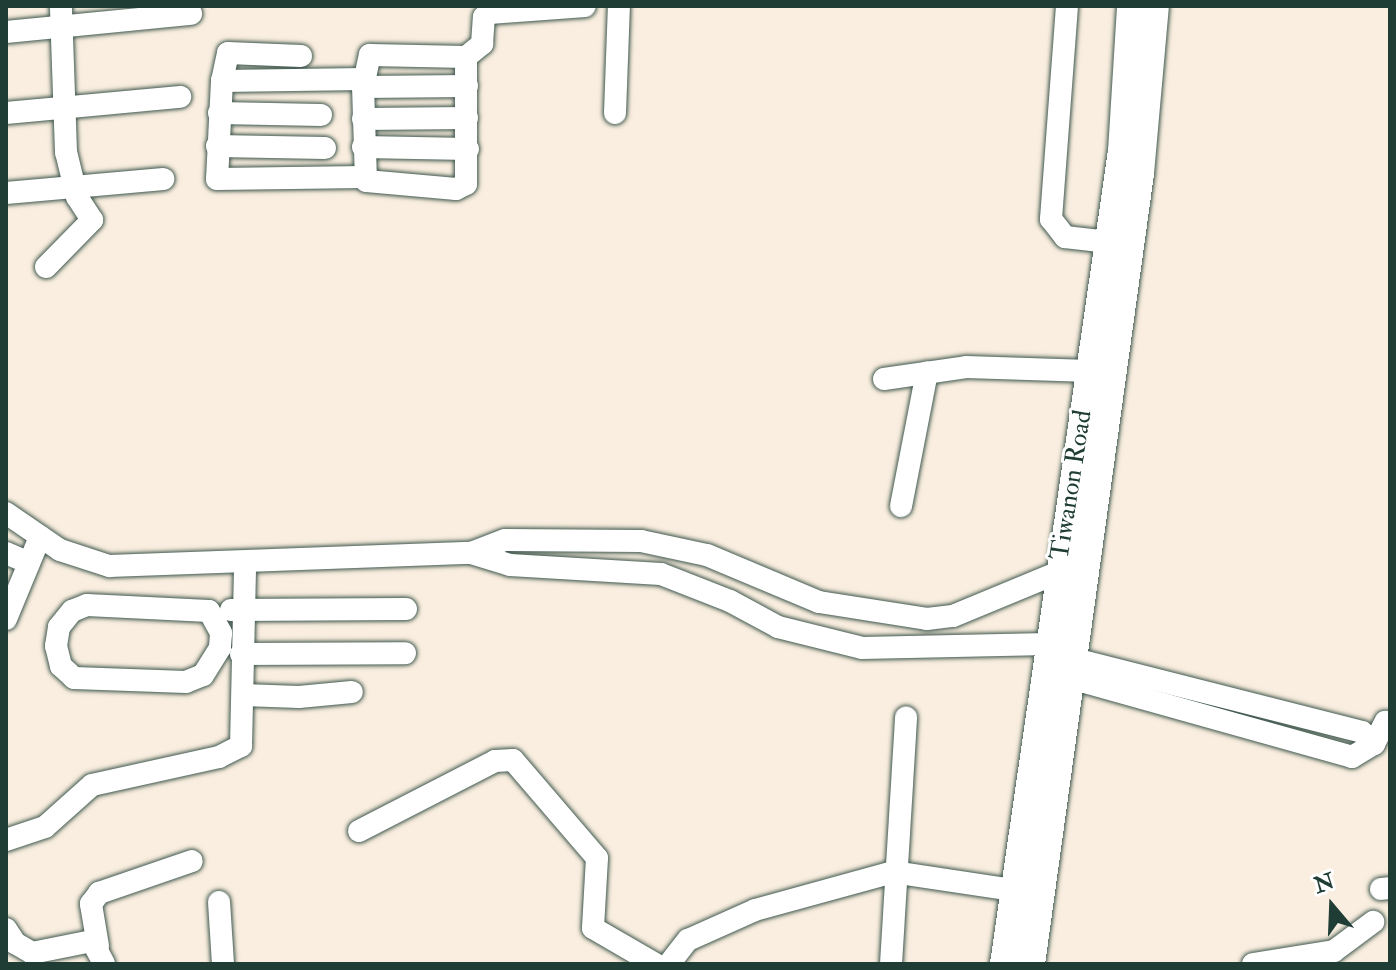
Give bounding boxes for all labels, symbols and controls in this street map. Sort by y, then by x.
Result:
street label: Tiwanon Road [1045,408,1099,562]
north arrow [1292,866,1372,946]
text: N [1310,867,1338,900]

